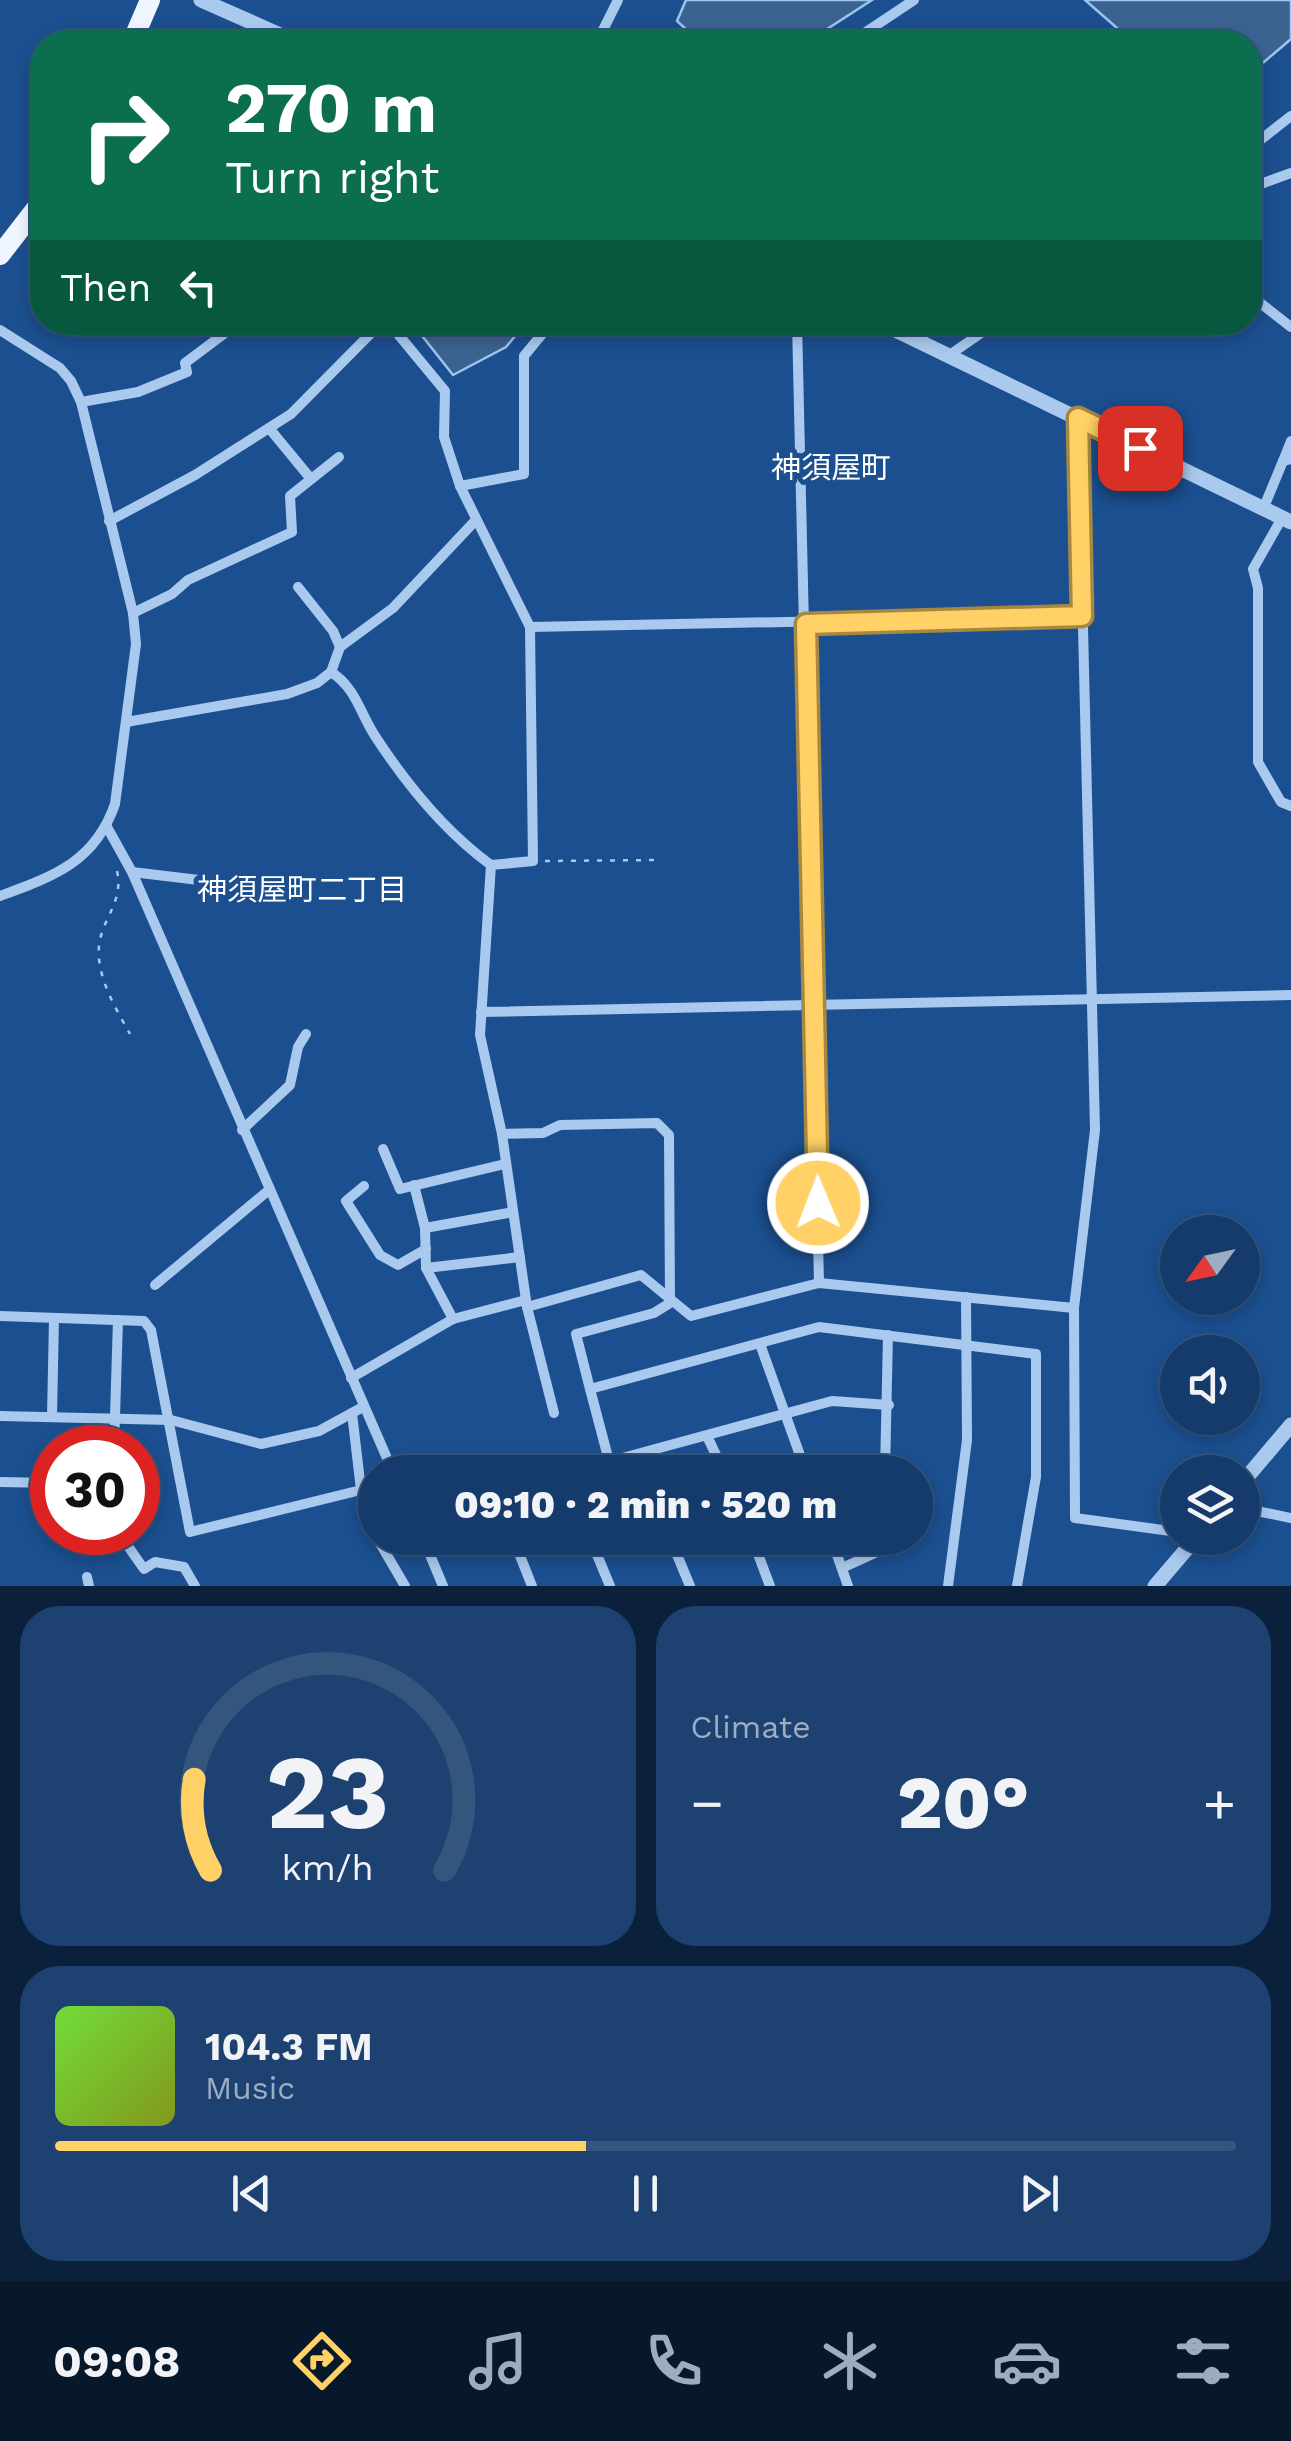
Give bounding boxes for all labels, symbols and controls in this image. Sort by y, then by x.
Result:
text: 270 m [225,67,437,149]
icon: right [60,70,190,200]
text: Turn right [225,151,439,204]
icon: left [171,260,226,315]
text: Then [60,266,151,310]
pin [1098,406,1183,491]
icon: arrive [1113,421,1168,476]
district label: 神須屋町 [771,450,891,485]
district label: 神須屋町二丁目 [197,872,407,907]
position arrow [766,1151,870,1255]
north arrow [1160,1215,1260,1315]
map controls [1160,1215,1260,1555]
button: sound [1160,1335,1260,1435]
speed limit sign: 30 [30,1425,160,1555]
button: layers [1160,1455,1260,1555]
text: 09:10 · 2 min · 520 m [454,1483,837,1527]
text: Climate [691,1708,811,1746]
text: 23 [266,1731,390,1853]
text: 20° [897,1758,1029,1846]
text: − [691,1771,724,1835]
text: + [1203,1771,1236,1835]
text: km/h [282,1847,374,1889]
text: 104.3 FM [205,2025,373,2069]
text: Music [205,2069,295,2107]
icon: previous [224,2166,279,2221]
icon: pause [618,2166,673,2221]
icon: next [1012,2166,1067,2221]
icon: directions [287,2326,357,2396]
icon: music [463,2326,533,2396]
icon: phone [639,2326,709,2396]
icon: climate [815,2326,885,2396]
icon: car [992,2326,1062,2396]
icon: filters [1168,2326,1238,2396]
text: 09:08 [53,2335,181,2388]

